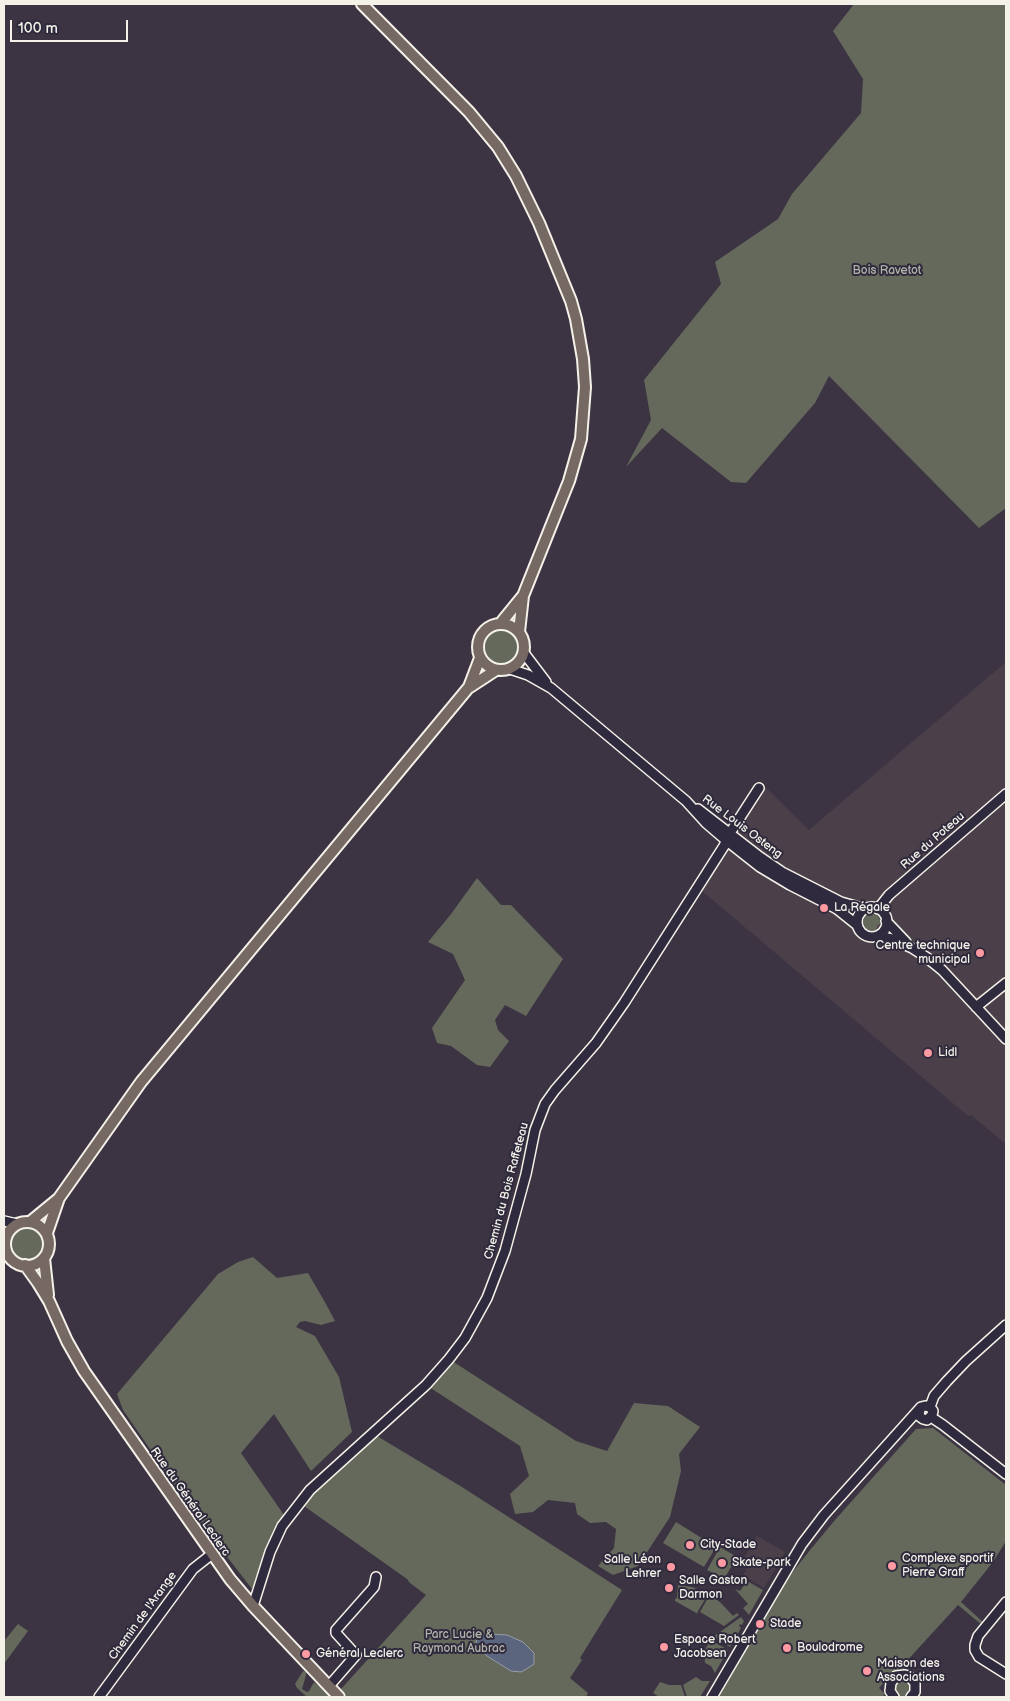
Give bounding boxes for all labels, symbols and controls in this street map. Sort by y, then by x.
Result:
scale bar [12,10,130,42]
text: 100 m [18,19,58,38]
park label: Bois Ravetot [853,264,921,278]
street label: Rue Louis Osteng [699,792,785,862]
street label: Rue du Poteau [898,809,968,873]
place label: La Régale [834,901,890,915]
marker: La Régale [818,902,830,914]
place label: Centre technique municipal [876,939,970,967]
marker: Centre technique municipal [974,947,986,959]
place label: Lidl [938,1046,957,1060]
marker: Lidl [922,1047,934,1059]
street label: Chemin du Bois Raffeteau [482,1121,532,1261]
street label: Rue du Général Leclerc [147,1445,233,1559]
place label: City-Stade [700,1538,756,1552]
marker: City-Stade [684,1539,696,1551]
place label: Complexe sportif Pierre Graff [902,1552,994,1580]
place label: Salle Léon Lehrer [604,1553,661,1581]
place label: Skate-park [732,1556,791,1570]
marker: Skate-park [716,1557,728,1569]
marker: Complexe sportif Pierre Graff [886,1560,898,1572]
marker: Salle Léon Lehrer [665,1561,677,1573]
street label: Chemin de l'Arange [106,1569,180,1663]
place label: Salle Gaston Darmon [679,1574,747,1602]
marker: Salle Gaston Darmon [663,1582,675,1594]
place label: Stade [770,1617,801,1631]
marker: Stade [754,1618,766,1630]
park label: Parc Lucie & Raymond Aubrac [413,1628,505,1656]
place label: Espace Robert Jacobsen [674,1633,756,1661]
marker: Espace Robert Jacobsen [658,1641,670,1653]
place label: Boulodrome [797,1641,863,1655]
marker: Boulodrome [781,1642,793,1654]
place label: Général Leclerc [316,1647,403,1661]
marker: Général Leclerc [300,1648,312,1660]
place label: Maison des Associations [877,1657,945,1685]
marker: Maison des Associations [861,1665,873,1677]

